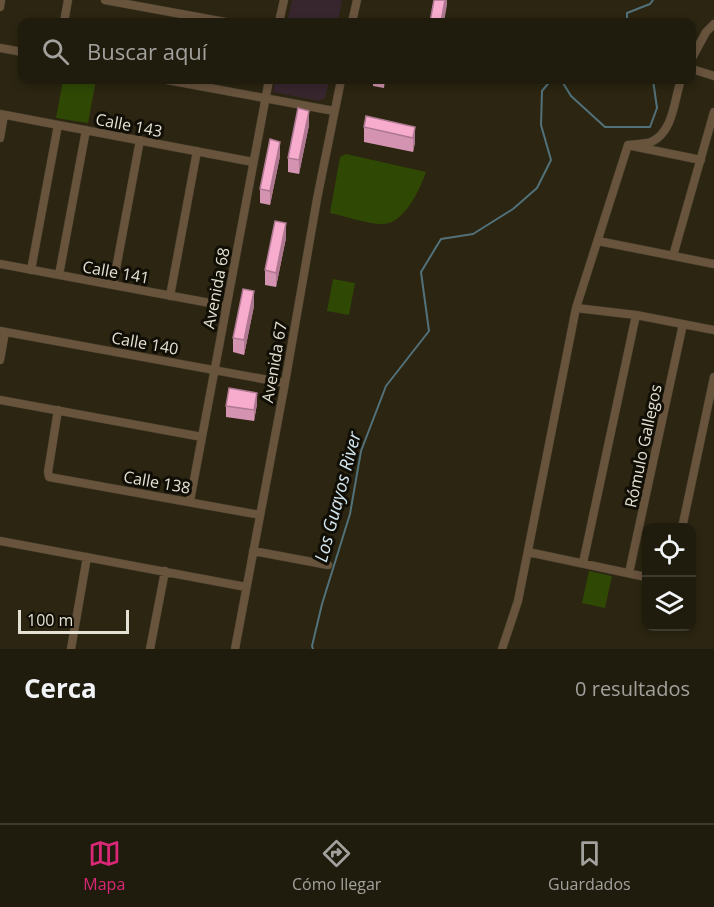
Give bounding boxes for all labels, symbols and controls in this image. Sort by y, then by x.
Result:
search box [18,18,696,84]
icon: search [39,35,72,68]
text: Buscar aquí [87,36,207,66]
street label: Calle 143 [94,108,164,142]
street label: Avenida 68 [197,246,235,330]
street label: Calle 141 [81,255,151,289]
street label: Avenida 67 [256,320,292,404]
street label: Calle 140 [110,326,180,360]
street label: Rómulo Gallegos [619,382,667,510]
water label: Los Guayos River [308,428,366,565]
street label: Calle 138 [122,465,192,499]
map controls [642,523,696,631]
button: locate [642,523,696,577]
button: layers [642,577,696,631]
scale bar [18,607,129,634]
text: 100 m [27,609,73,631]
text: Cerca [24,670,97,706]
text: 0 resultados [575,675,690,702]
tab: Mapa [83,837,125,895]
tab: Cómo llegar [292,837,381,895]
tab: Guardados [548,837,631,895]

